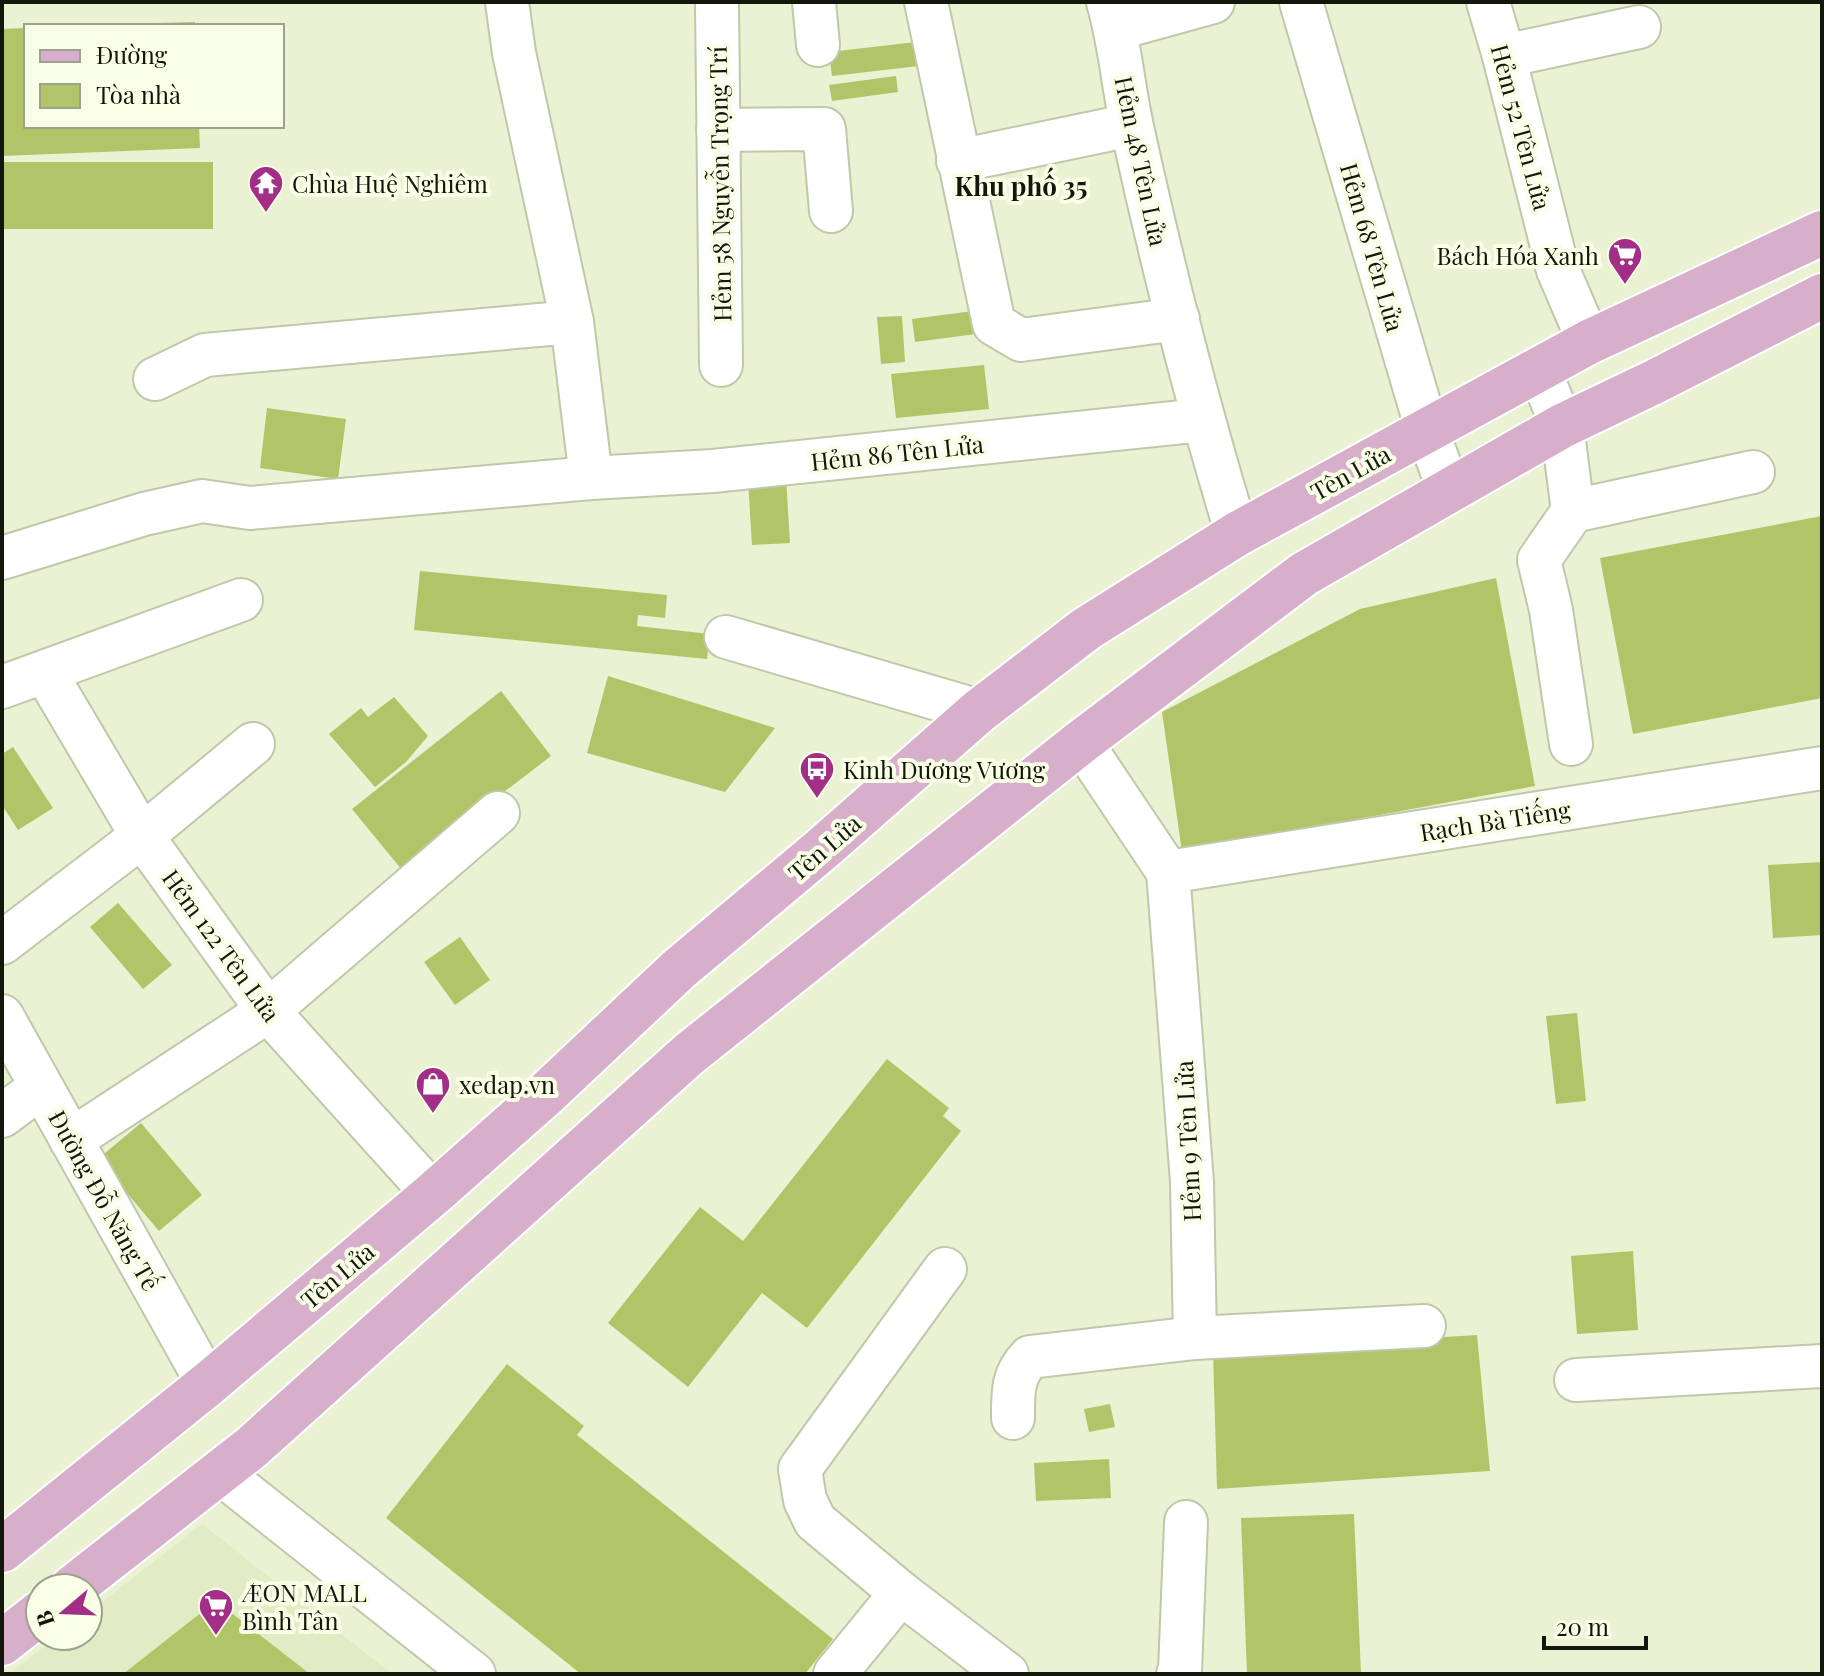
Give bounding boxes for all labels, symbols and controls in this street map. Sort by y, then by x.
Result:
legend [24,24,284,128]
text: Đường [96,38,168,70]
street label: Hẻm 52 Tên Lửa [1484,41,1560,213]
street label: Hẻm 58 Nguyễn Trọng Trí [701,46,737,322]
street label: Hẻm 48 Tên Lửa [1108,73,1176,249]
text: Tòa nhà [96,78,181,110]
street label: Hẻm 68 Tên Lửa [1334,159,1412,335]
temple icon: Chùa Huệ Nghiêm [247,164,285,214]
place label: Chùa Huệ Nghiêm [292,167,488,199]
district label: Khu phố 35 [955,167,1087,203]
supermarket icon: Bách Hóa Xanh [1606,236,1644,286]
place label: Bách Hóa Xanh [1437,239,1599,271]
street label: Hẻm 86 Tên Lửa [809,427,985,477]
street label: Tên Lửa [1304,437,1396,507]
bus stop icon: Kinh Dương Vương [798,750,836,800]
place label: Kinh Dương Vương [843,753,1045,785]
street label: Rạch Bà Tiếng [1417,791,1573,848]
street label: Tên Lửa [781,807,867,887]
street label: Hẻm 122 Tên Lửa [156,862,288,1028]
street label: Hẻm 9 Tên Lửa [1167,1060,1207,1222]
shop icon: xedap.vn [414,1065,452,1115]
place label: xedap.vn [459,1068,555,1100]
street label: Đường Đỗ Năng Tế [42,1104,169,1296]
street label: Tên Lửa [294,1235,380,1315]
north arrow [24,1572,104,1652]
place label: ÆON MALL Bình Tân [241,1576,367,1636]
supermarket icon: ÆON MALL Bình Tân [197,1587,235,1637]
scale bar [1544,1600,1646,1650]
text: B [27,1607,61,1631]
text: 20 m [1556,1610,1609,1642]

